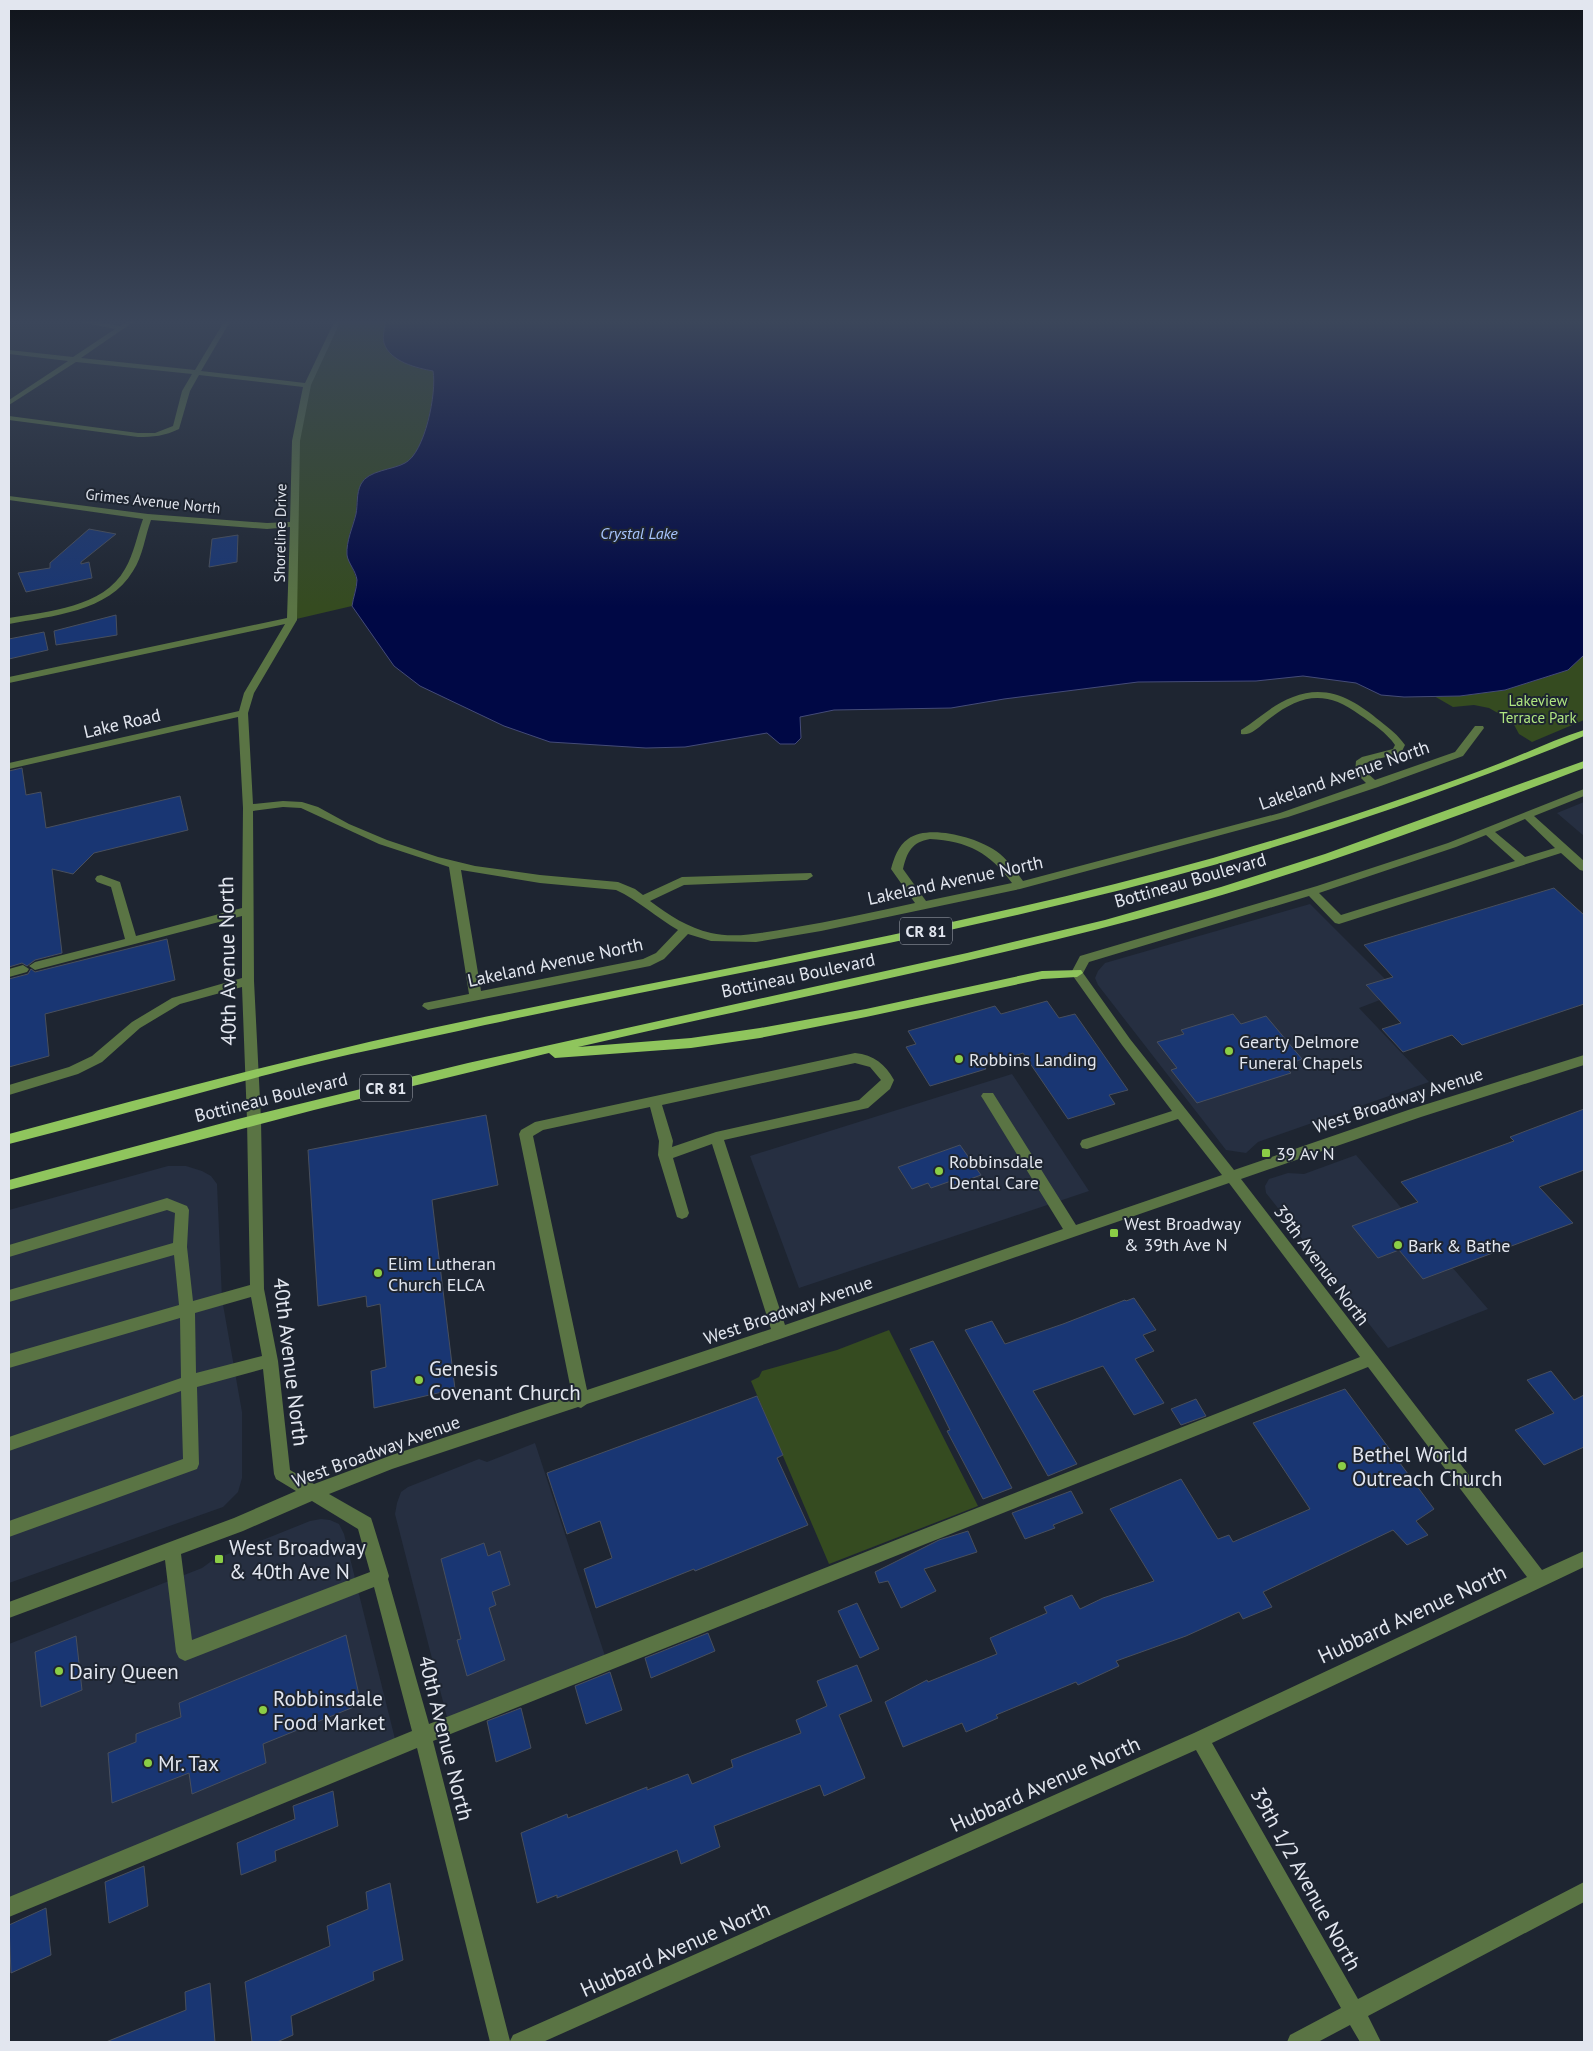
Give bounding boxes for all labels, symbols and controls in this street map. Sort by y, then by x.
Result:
street label: Shoreline Drive [270,483,290,583]
street label: Grimes Avenue North [84,484,222,518]
water label: Crystal Lake [600,523,678,543]
park label: Lakeview Terrace Park [1499,691,1577,727]
street label: Lake Road [81,703,163,743]
street label: Lakeland Avenue North [1256,735,1432,815]
street label: Bottineau Boulevard [1111,847,1269,913]
street label: Lakeland Avenue North [865,850,1045,910]
street label: 40th Avenue North [212,876,242,1046]
road number: CR 81 [900,918,952,944]
street label: Lakeland Avenue North [465,932,645,992]
street label: Bottineau Boulevard [719,947,877,1003]
place label: Gearty Delmore Funeral Chapels [1239,1030,1363,1074]
marker: Gearty Delmore Funeral Chapels [1223,1045,1235,1057]
place label: Robbins Landing [969,1048,1097,1071]
marker: Robbins Landing [953,1053,965,1065]
street label: West Broadway Avenue [1310,1062,1486,1138]
street label: Bottineau Boulevard [192,1067,350,1127]
road number: CR 81 [360,1074,412,1102]
place label: 39 Av N [1276,1142,1335,1165]
marker: 39 Av N [1260,1147,1272,1159]
place label: Robbinsdale Dental Care [949,1150,1043,1194]
marker: Robbinsdale Dental Care [933,1165,945,1177]
street label: 39th Avenue North [1269,1200,1375,1330]
place label: West Broadway & 39th Ave N [1124,1212,1242,1256]
marker: West Broadway & 39th Ave N [1108,1227,1120,1239]
place label: Bark & Bathe [1408,1234,1510,1257]
marker: Bark & Bathe [1392,1239,1404,1251]
place label: Elim Lutheran Church ELCA [388,1252,496,1296]
marker: Elim Lutheran Church ELCA [372,1267,384,1279]
street label: West Broadway Avenue [701,1270,875,1350]
street label: 40th Avenue North [267,1276,315,1448]
place label: Genesis Covenant Church [429,1355,581,1406]
marker: Genesis Covenant Church [413,1374,425,1386]
street label: West Broadway Avenue [289,1410,463,1492]
place label: Bethel World Outreach Church [1352,1441,1503,1492]
marker: Bethel World Outreach Church [1336,1460,1348,1472]
place label: West Broadway & 40th Ave N [229,1534,366,1585]
marker: West Broadway & 40th Ave N [213,1553,225,1565]
street label: Hubbard Avenue North [1313,1558,1511,1670]
street label: 40th Avenue North [412,1653,480,1823]
place label: Dairy Queen [69,1658,179,1685]
marker: Dairy Queen [53,1665,65,1677]
place label: Robbinsdale Food Market [273,1685,385,1736]
marker: Robbinsdale Food Market [257,1704,269,1716]
street label: Hubbard Avenue North [946,1730,1144,1838]
place label: Mr. Tax [158,1750,219,1777]
marker: Mr. Tax [142,1757,154,1769]
street label: 39th 1/2 Avenue North [1244,1783,1368,1975]
street label: Hubbard Avenue North [576,1895,774,2003]

